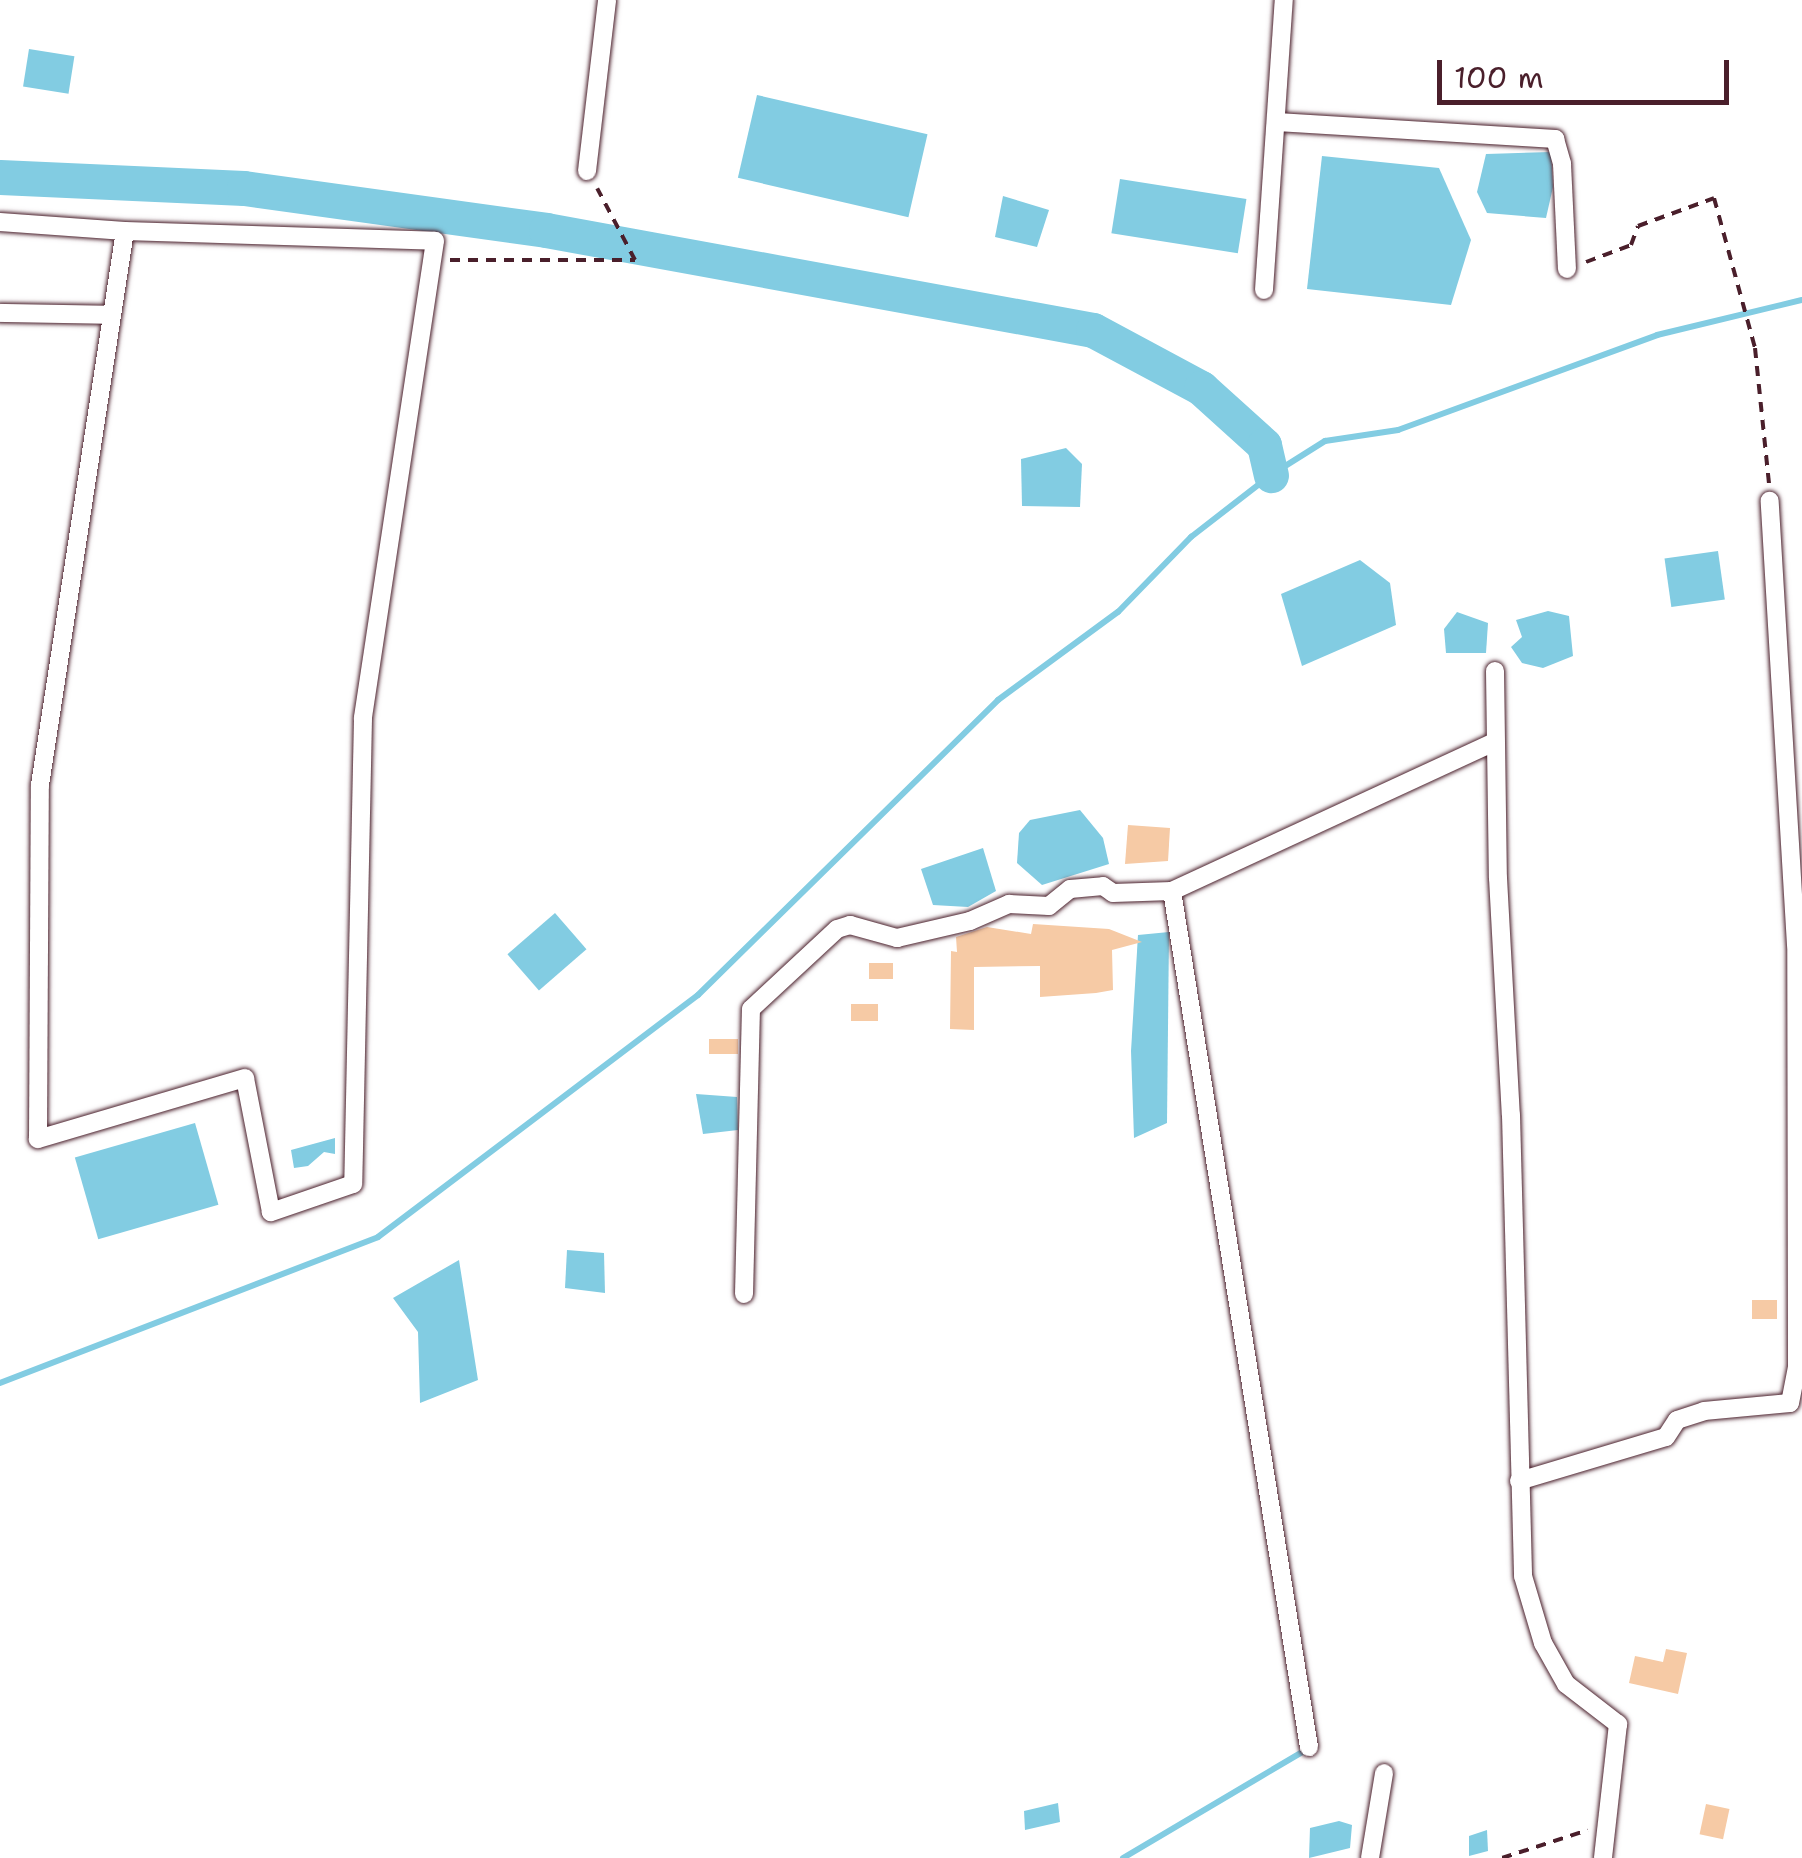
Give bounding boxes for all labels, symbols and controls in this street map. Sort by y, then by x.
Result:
scale bar [1442,40,1734,102]
text: 100 m [1454,57,1544,98]

